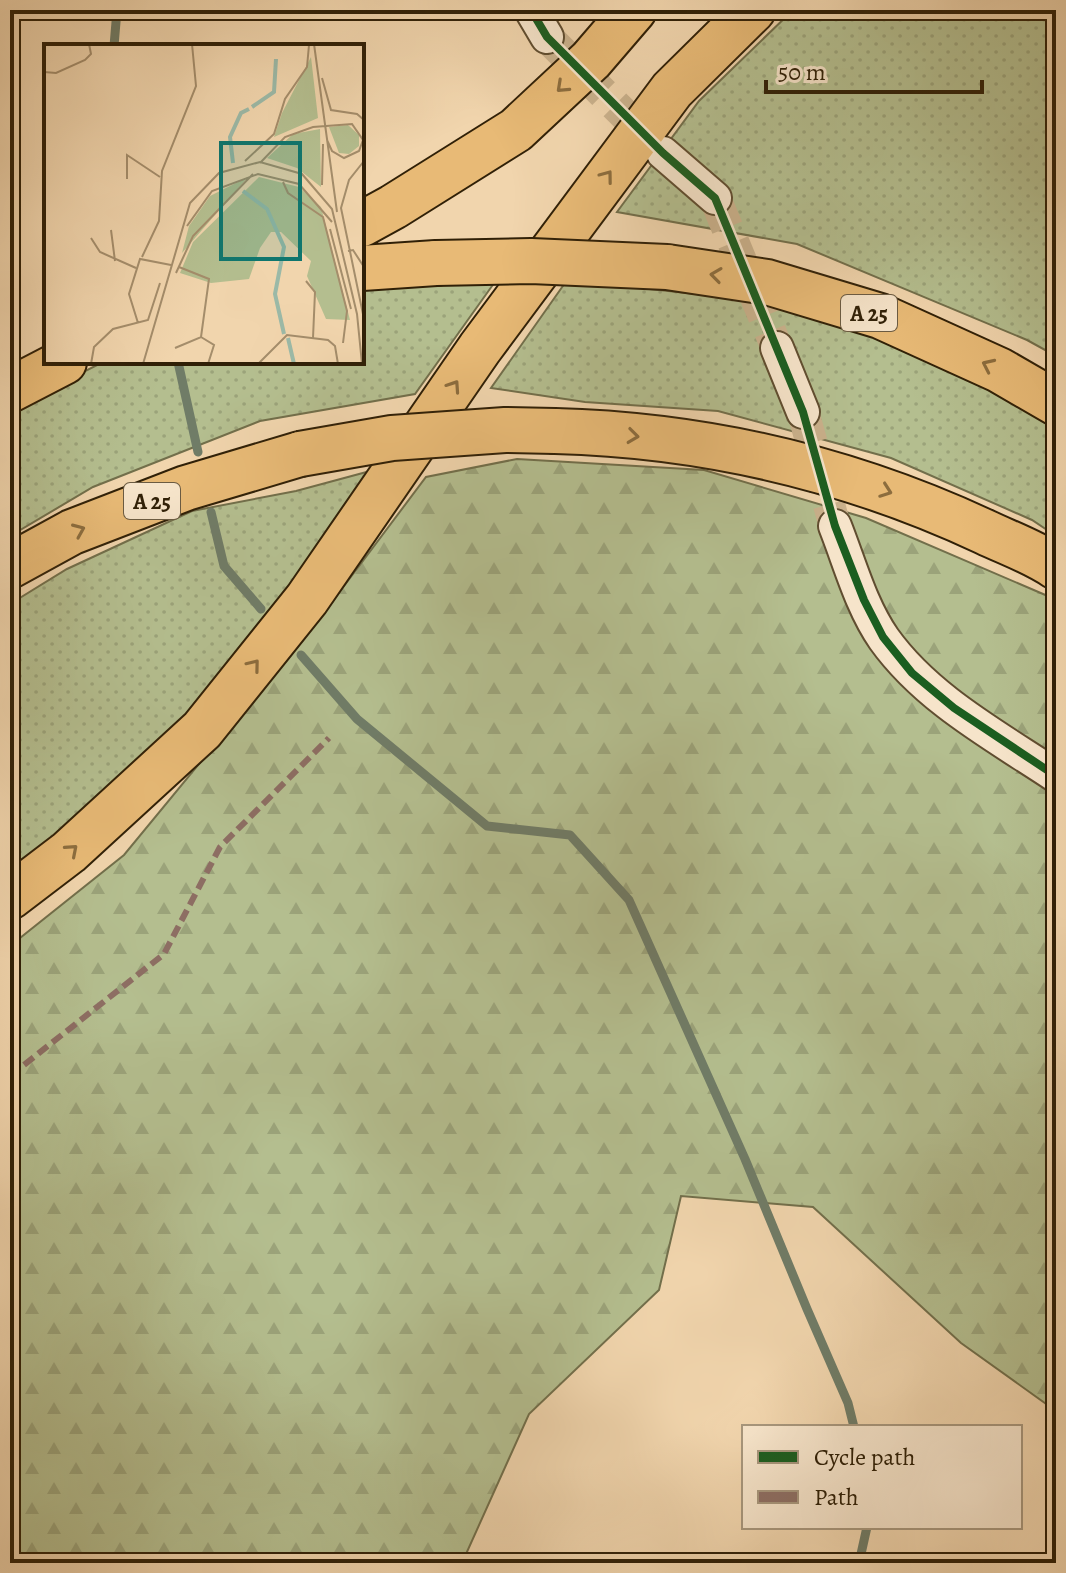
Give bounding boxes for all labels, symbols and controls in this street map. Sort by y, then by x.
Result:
inset map [44,44,364,364]
scale bar [766,44,982,94]
text: 50 m [778,56,826,88]
one-way arrow [556,78,571,92]
one-way arrow [598,170,612,184]
one-way arrow [709,267,723,284]
road number: A 25 [841,295,897,331]
one-way arrow [981,359,996,375]
one-way arrow [444,380,459,394]
one-way arrow [627,427,640,444]
one-way arrow [878,482,892,498]
road number: A 25 [124,483,180,519]
one-way arrow [71,523,85,539]
one-way arrow [244,660,259,674]
one-way arrow [62,845,77,859]
legend [742,1425,1022,1529]
text: Cycle path [814,1441,915,1473]
text: Path [814,1481,859,1513]

